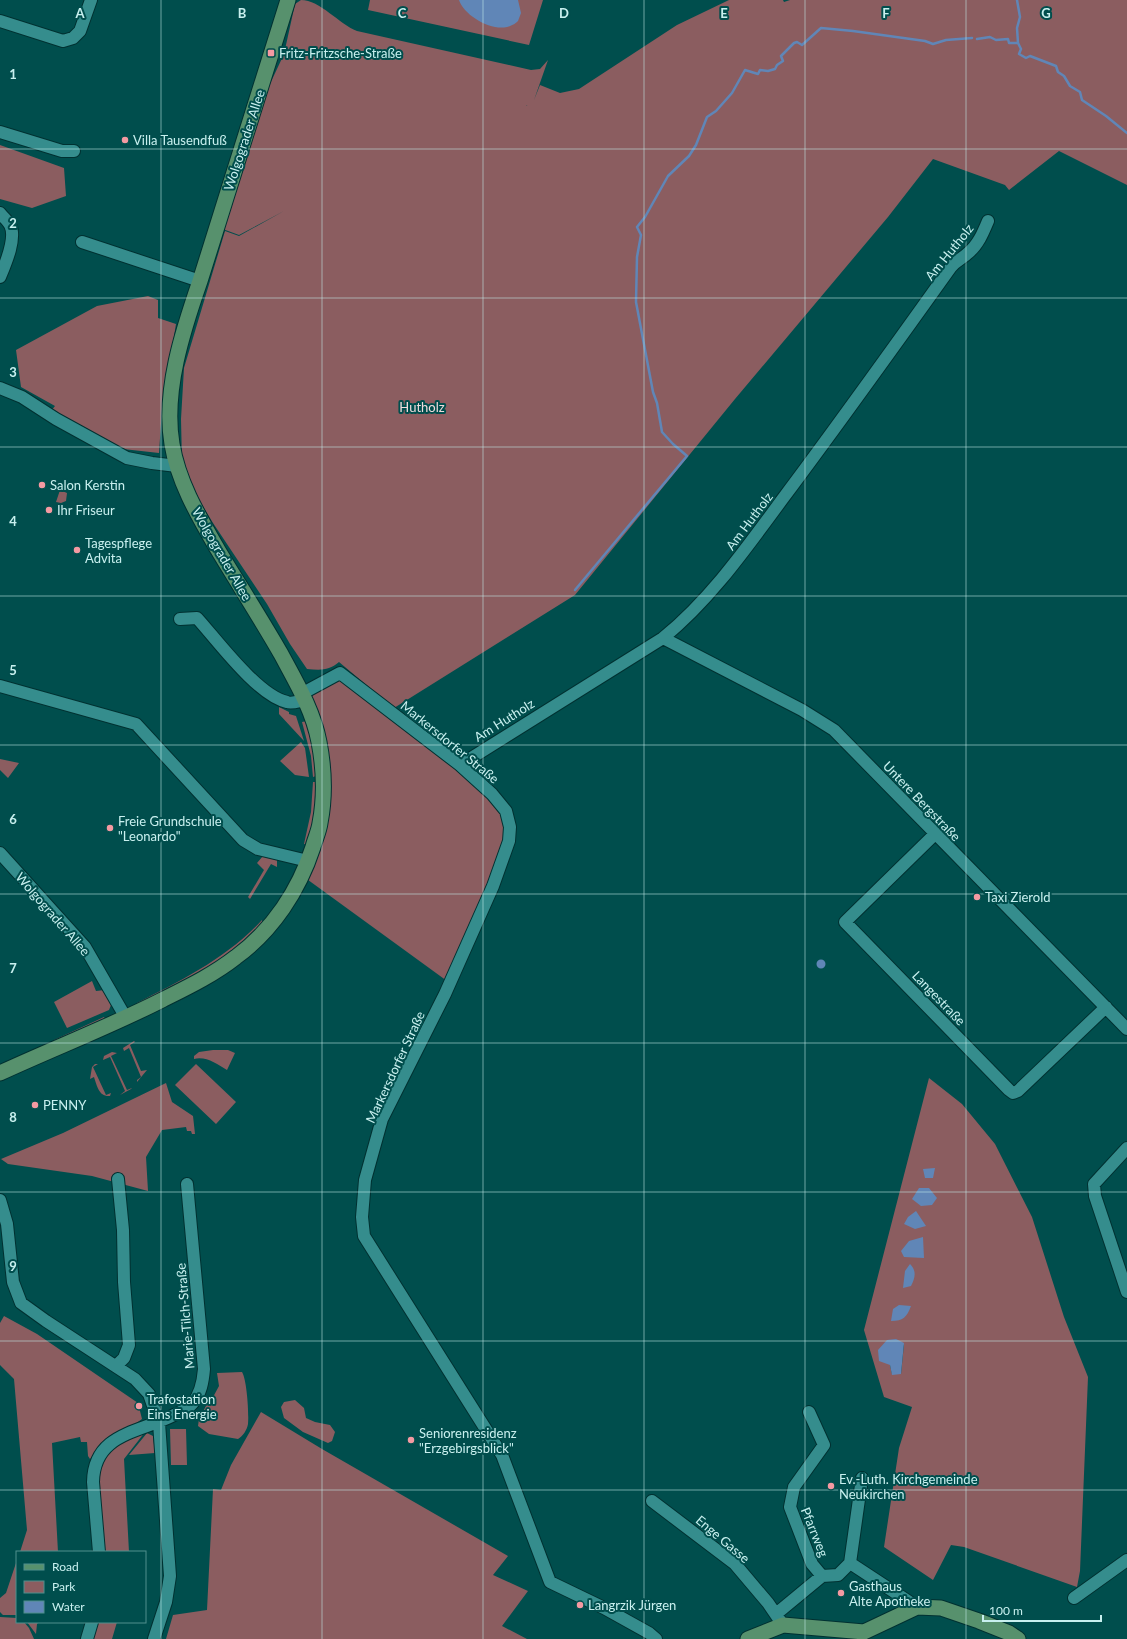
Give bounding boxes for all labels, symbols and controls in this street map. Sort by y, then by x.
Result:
text: A [74,5,85,21]
text: B [238,5,247,21]
text: C [398,5,407,21]
text: D [559,5,569,21]
text: E [720,5,728,21]
text: F [882,5,890,21]
text: G [1041,5,1051,21]
place label: Fritz-Fritzsche-Straße [279,45,402,61]
marker: Fritz-Fritzsche-Straße [266,48,276,58]
text: 1 [9,66,17,82]
street label: Wolgograder Allee [220,87,268,192]
place label: Villa Tausendfuß [133,132,227,148]
marker: Villa Tausendfuß [120,135,130,145]
text: 2 [9,215,17,231]
street label: Am Hutholz [921,220,977,283]
text: 3 [9,364,17,380]
park label: Hutholz [399,399,445,415]
place label: Salon Kerstin [50,477,125,493]
marker: Salon Kerstin [37,480,47,490]
street label: Am Hutholz [722,489,776,553]
place label: Ihr Friseur [57,502,115,518]
street label: Wolgograder Allee [189,504,255,604]
marker: Ihr Friseur [44,505,54,515]
text: 4 [9,513,17,529]
place label: Tagespflege Advita [85,535,152,566]
marker: Tagespflege Advita [72,545,82,555]
text: 5 [9,662,17,678]
street label: Am Hutholz [471,695,537,745]
street label: Markersdorfer Straße [398,697,502,787]
street label: Untere Bergstraße [880,758,964,844]
text: 6 [9,811,17,827]
place label: Freie Grundschule "Leonardo" [118,813,222,844]
marker: Freie Grundschule "Leonardo" [105,823,115,833]
street label: Wolgograder Allee [12,869,94,959]
place label: Taxi Zierold [985,889,1051,905]
marker: Taxi Zierold [972,892,982,902]
text: 7 [9,960,17,976]
street label: Langestraße [909,967,969,1029]
street label: Markersdorfer Straße [362,1008,428,1126]
place label: PENNY [43,1097,87,1113]
marker: PENNY [30,1100,40,1110]
text: 8 [9,1109,17,1125]
text: 9 [9,1258,17,1274]
street label: Marie-Tilch-Straße [172,1262,198,1370]
place label: Trafostation Eins Energie [147,1391,217,1422]
marker: Trafostation Eins Energie [134,1401,144,1411]
place label: Seniorenresidenz "Erzgebirgsblick" [419,1425,517,1456]
marker: Seniorenresidenz "Erzgebirgsblick" [406,1435,416,1445]
place label: Ev.-Luth. Kirchgemeinde Neukirchen [839,1471,978,1502]
marker: Ev.-Luth. Kirchgemeinde Neukirchen [826,1481,836,1491]
street label: Pfarrweg [798,1505,832,1559]
street label: Enge Gasse [693,1512,753,1566]
legend [16,1551,146,1623]
text: Road [52,1559,79,1574]
place label: Gasthaus Alte Apotheke [849,1578,931,1609]
text: Park [52,1579,76,1594]
marker: Gasthaus Alte Apotheke [836,1588,846,1598]
place label: Langrzik Jürgen [588,1597,676,1613]
scale bar [983,1597,1101,1623]
text: Water [52,1599,85,1614]
marker: Langrzik Jürgen [575,1600,585,1610]
text: 100 m [989,1603,1023,1618]

